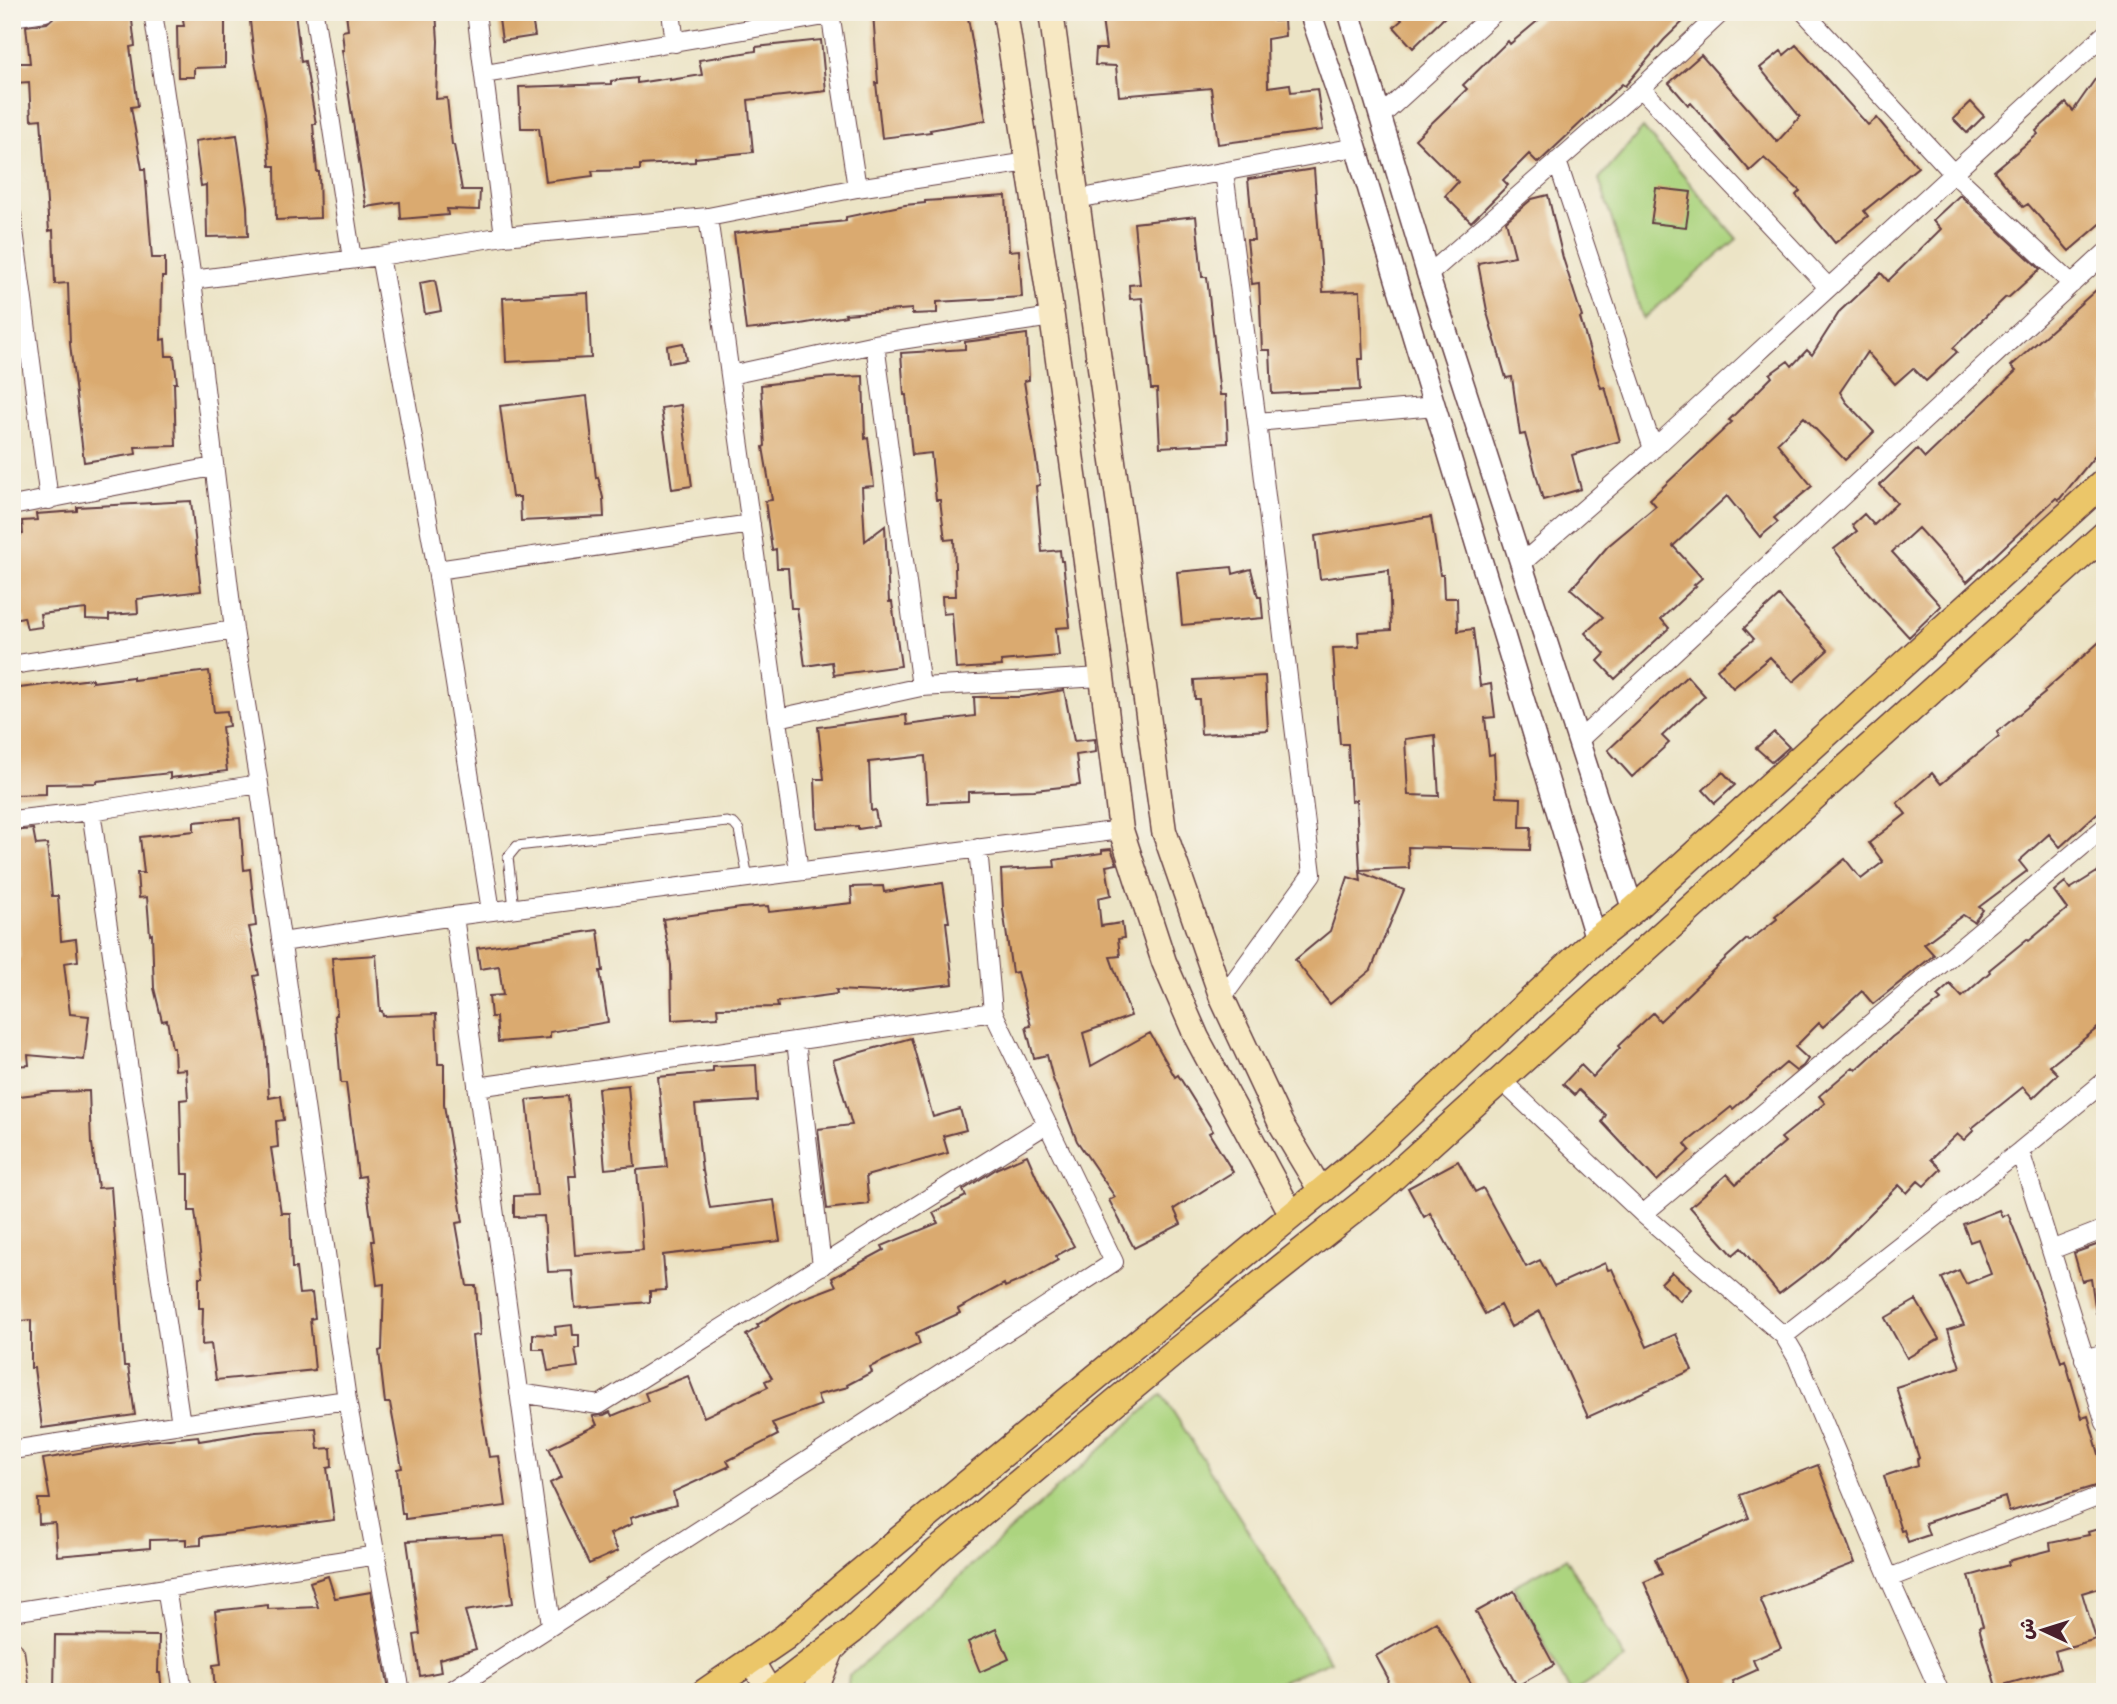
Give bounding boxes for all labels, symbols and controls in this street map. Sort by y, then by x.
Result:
north arrow [2008,1596,2078,1666]
text: ش [2009,1617,2044,1640]

